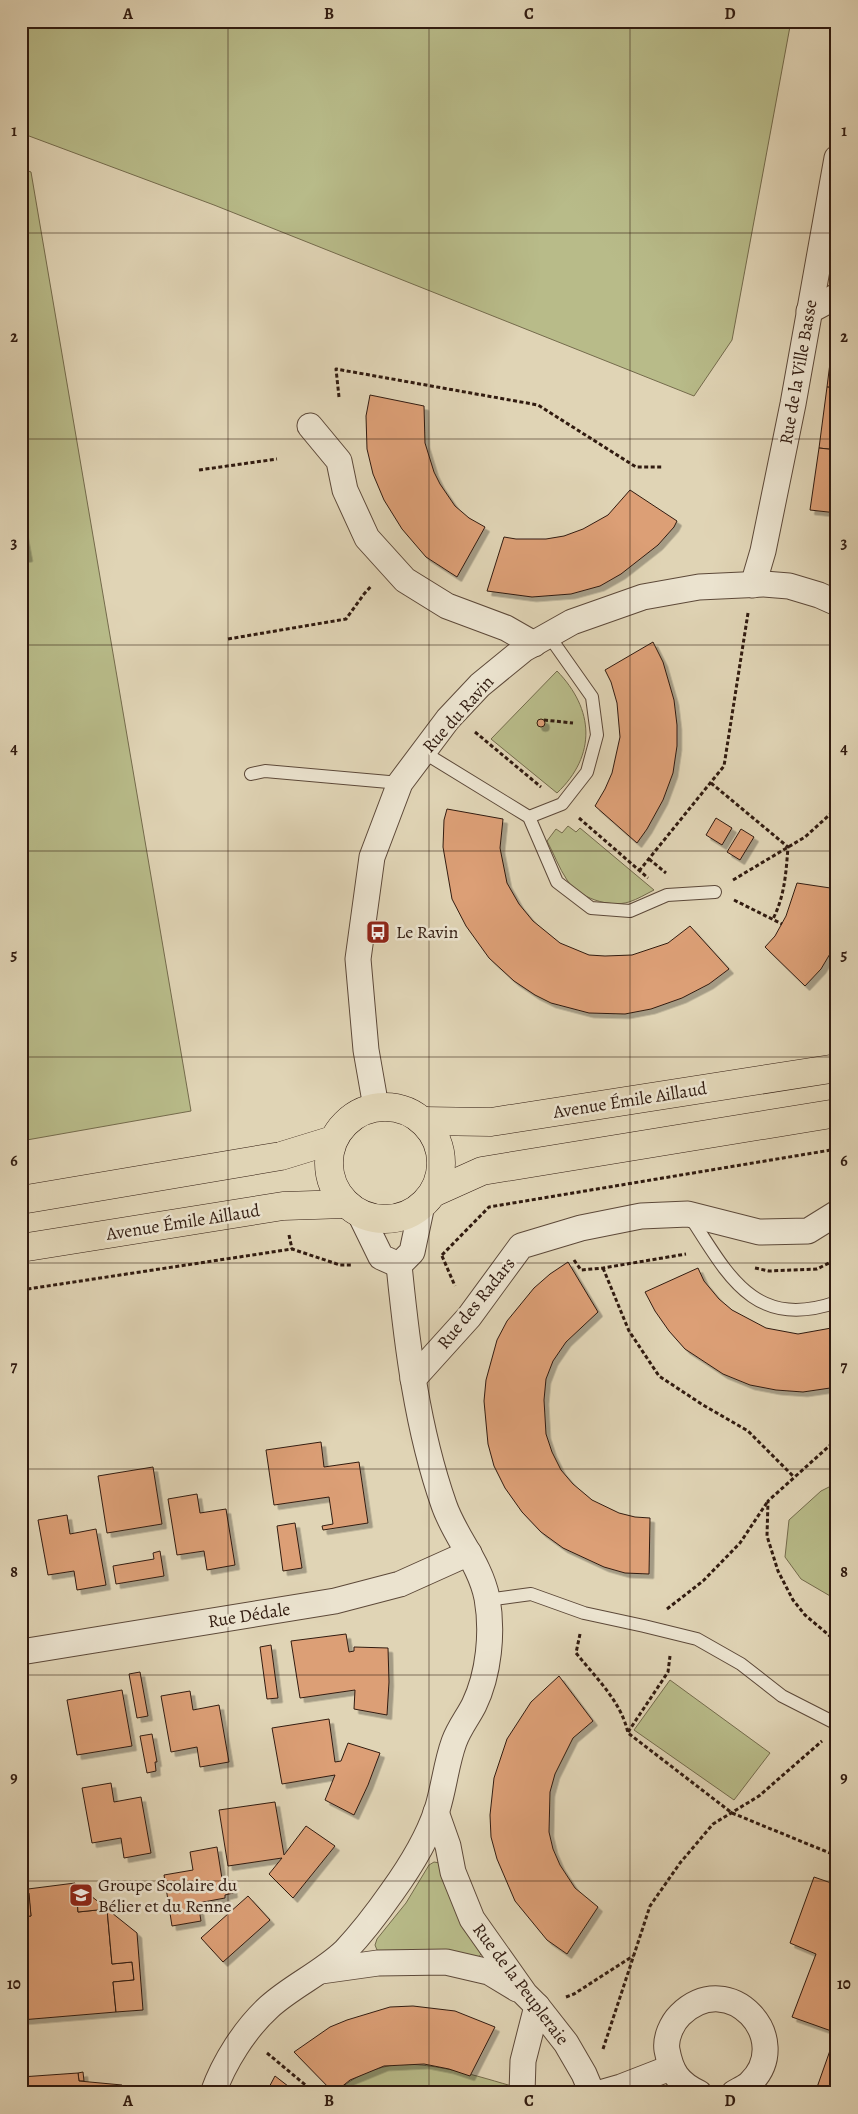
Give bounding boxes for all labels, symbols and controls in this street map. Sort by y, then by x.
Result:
text: A [122,3,134,25]
text: B [324,3,334,25]
text: C [524,3,534,25]
text: D [724,3,736,25]
text: 1 [11,120,17,142]
text: 1 [841,120,847,142]
street label: Rue de la Ville Basse [773,298,823,446]
text: 2 [10,326,18,348]
text: 2 [840,326,848,348]
text: 3 [11,532,18,554]
text: 3 [841,532,848,554]
street label: Rue du Ravin [417,670,499,758]
text: 4 [10,738,18,760]
text: 4 [840,738,848,760]
bus stop icon: Le Ravin [365,919,391,945]
place label: Le Ravin [396,920,459,944]
text: 5 [11,944,18,966]
text: 5 [841,944,848,966]
street label: Avenue Émile Aillaud [551,1076,709,1124]
text: 6 [10,1150,18,1172]
text: 6 [840,1150,848,1172]
street label: Avenue Émile Aillaud [104,1198,262,1246]
street label: Rue des Radars [432,1252,520,1354]
text: 7 [11,1356,18,1378]
text: 7 [841,1356,848,1378]
text: 8 [10,1561,18,1583]
text: 8 [840,1561,848,1583]
street label: Rue Dédale [206,1597,292,1633]
text: 9 [10,1767,18,1789]
text: 9 [840,1767,848,1789]
place label: Groupe Scolaire du Bélier et du Renne [98,1873,238,1918]
school or university icon: Groupe Scolaire du Bélier et du Renne [68,1882,94,1908]
street label: Rue de la Peupleraie [467,1918,575,2050]
text: 10 [7,1973,21,1995]
text: 10 [837,1973,851,1995]
text: A [122,2090,134,2112]
text: B [324,2090,334,2112]
text: C [524,2090,534,2112]
text: D [724,2090,736,2112]

